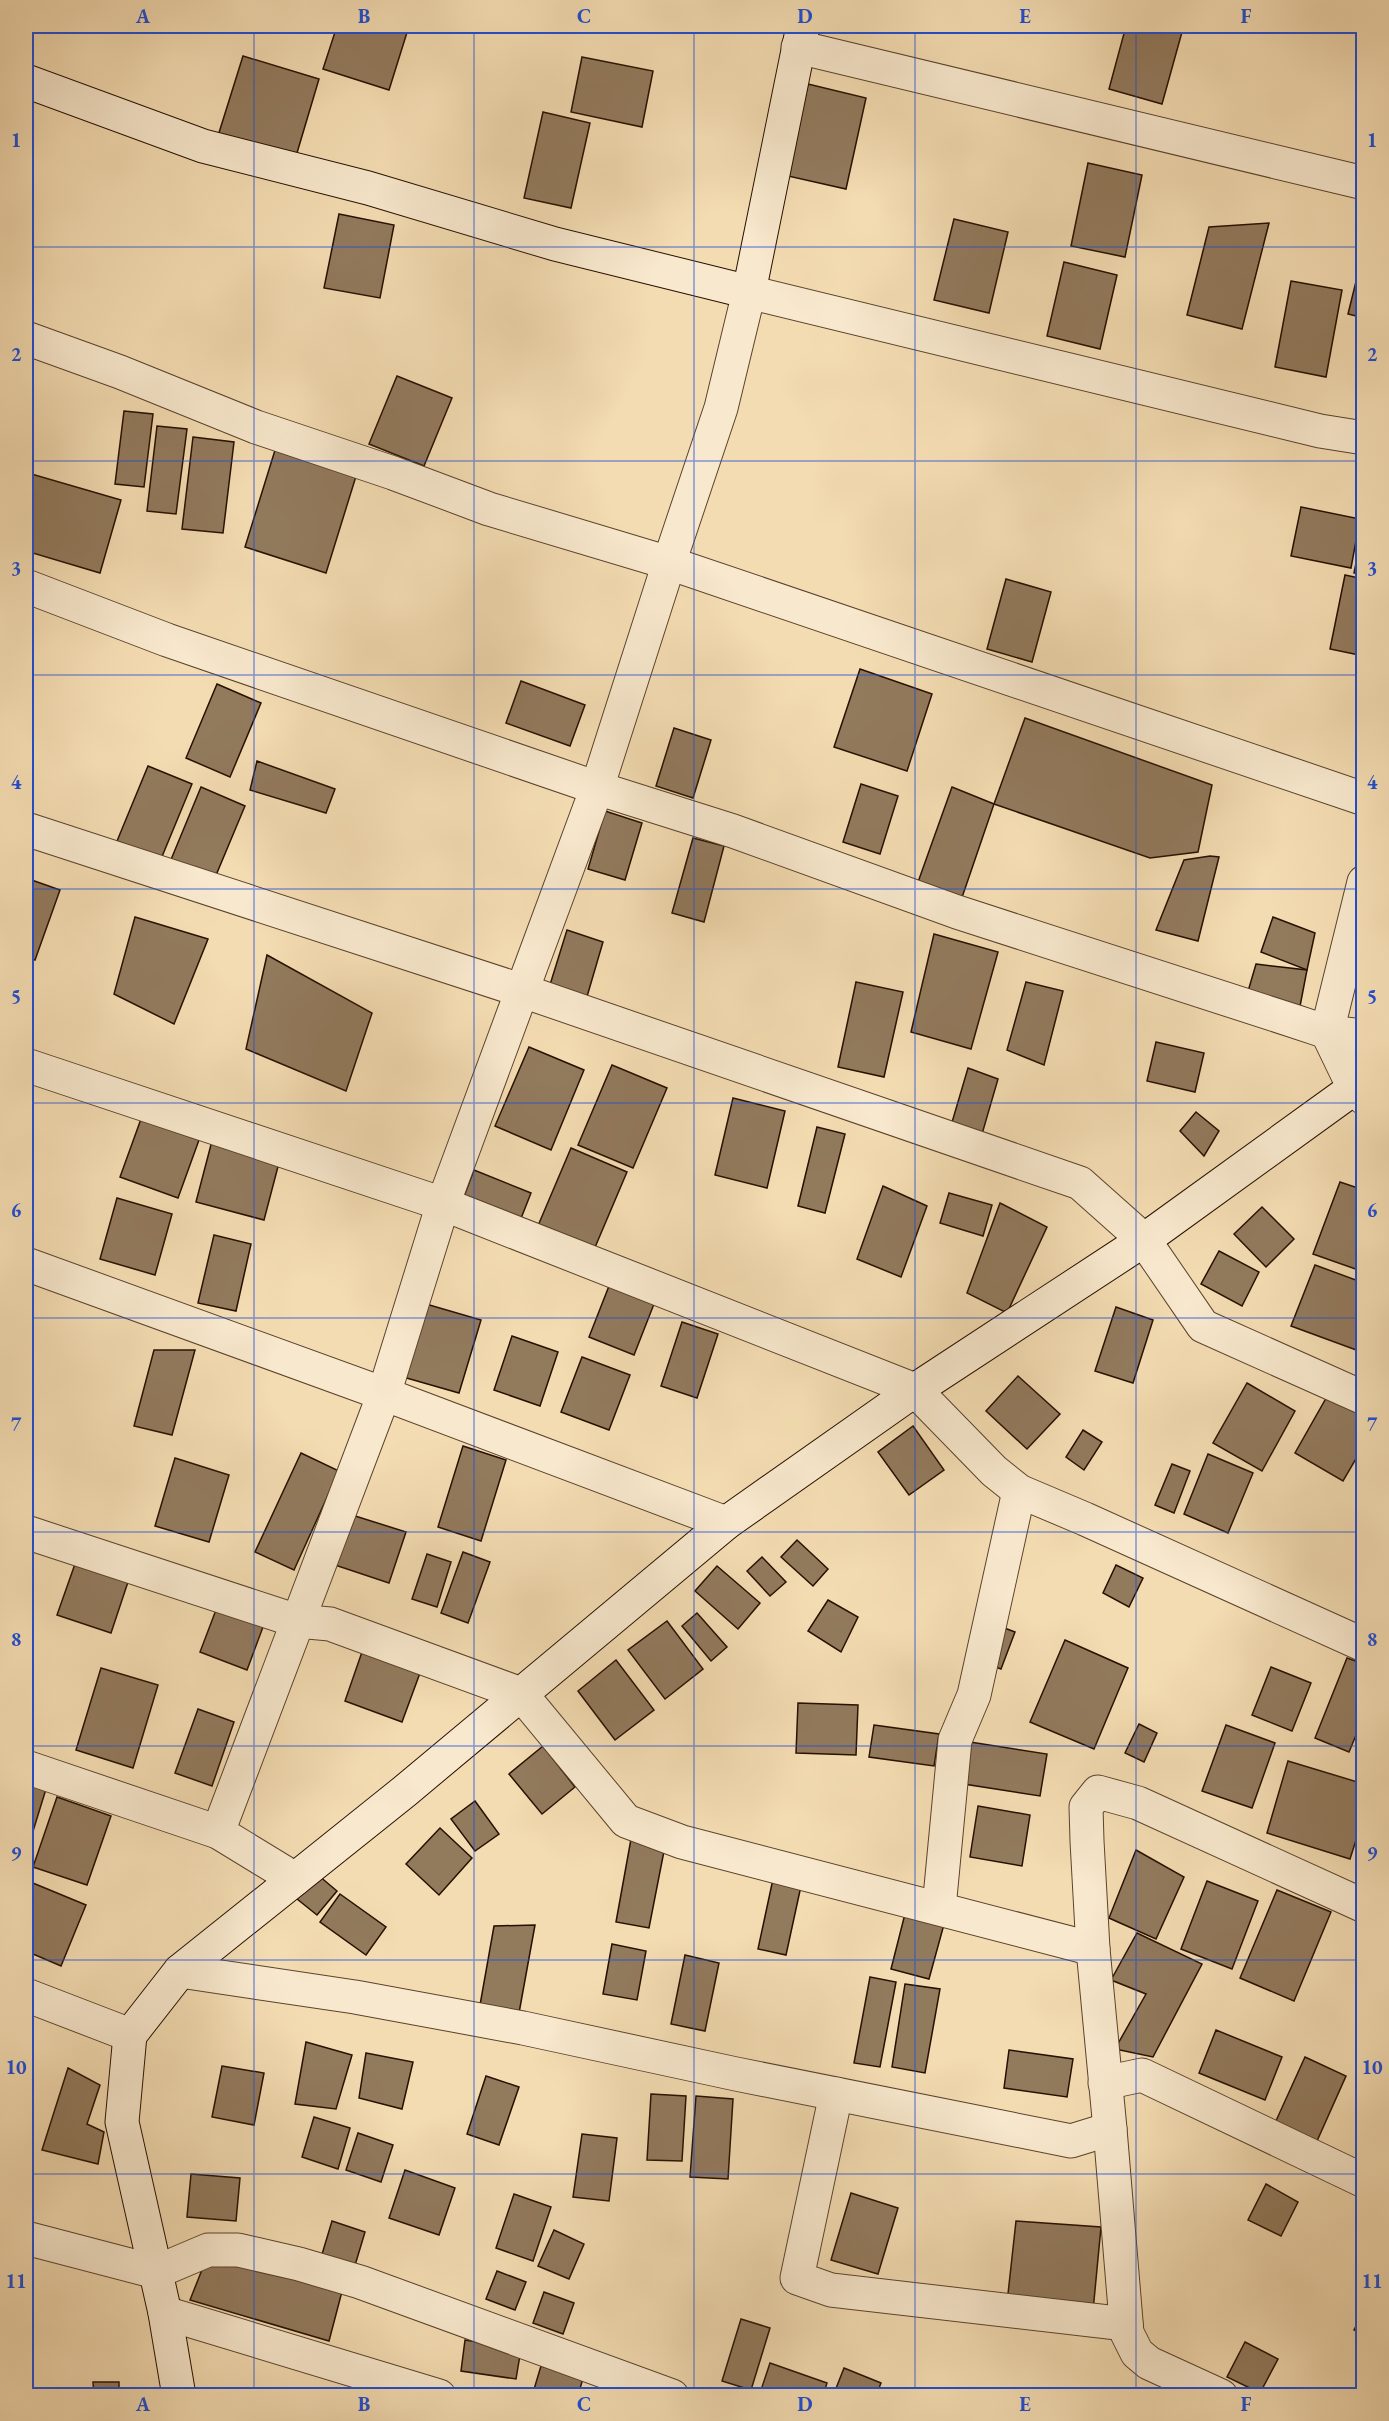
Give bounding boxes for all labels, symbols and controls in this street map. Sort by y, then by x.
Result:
text: A [135,3,151,29]
text: B [358,3,370,29]
text: C [577,3,591,29]
text: D [797,3,813,29]
text: E [1019,3,1031,29]
text: F [1241,3,1252,29]
text: 1 [11,127,21,153]
text: 1 [1367,127,1377,153]
text: 2 [11,341,22,367]
text: 2 [1367,341,1378,367]
text: 3 [11,555,21,581]
text: 3 [1367,555,1377,581]
text: 4 [11,769,22,795]
text: 4 [1367,769,1378,795]
text: 5 [11,983,21,1009]
text: 5 [1367,983,1377,1009]
text: 6 [11,1197,22,1223]
text: 6 [1367,1197,1378,1223]
text: 7 [11,1411,22,1437]
text: 7 [1367,1411,1378,1437]
text: 8 [11,1626,21,1652]
text: 8 [1367,1626,1377,1652]
text: 9 [11,1840,22,1866]
text: 9 [1367,1840,1378,1866]
text: 10 [5,2054,27,2080]
text: 10 [1361,2054,1383,2080]
text: 11 [5,2268,27,2294]
text: 11 [1361,2268,1383,2294]
text: A [135,2391,151,2417]
text: B [358,2391,370,2417]
text: C [577,2391,591,2417]
text: D [797,2391,813,2417]
text: E [1019,2391,1031,2417]
text: F [1241,2391,1252,2417]

